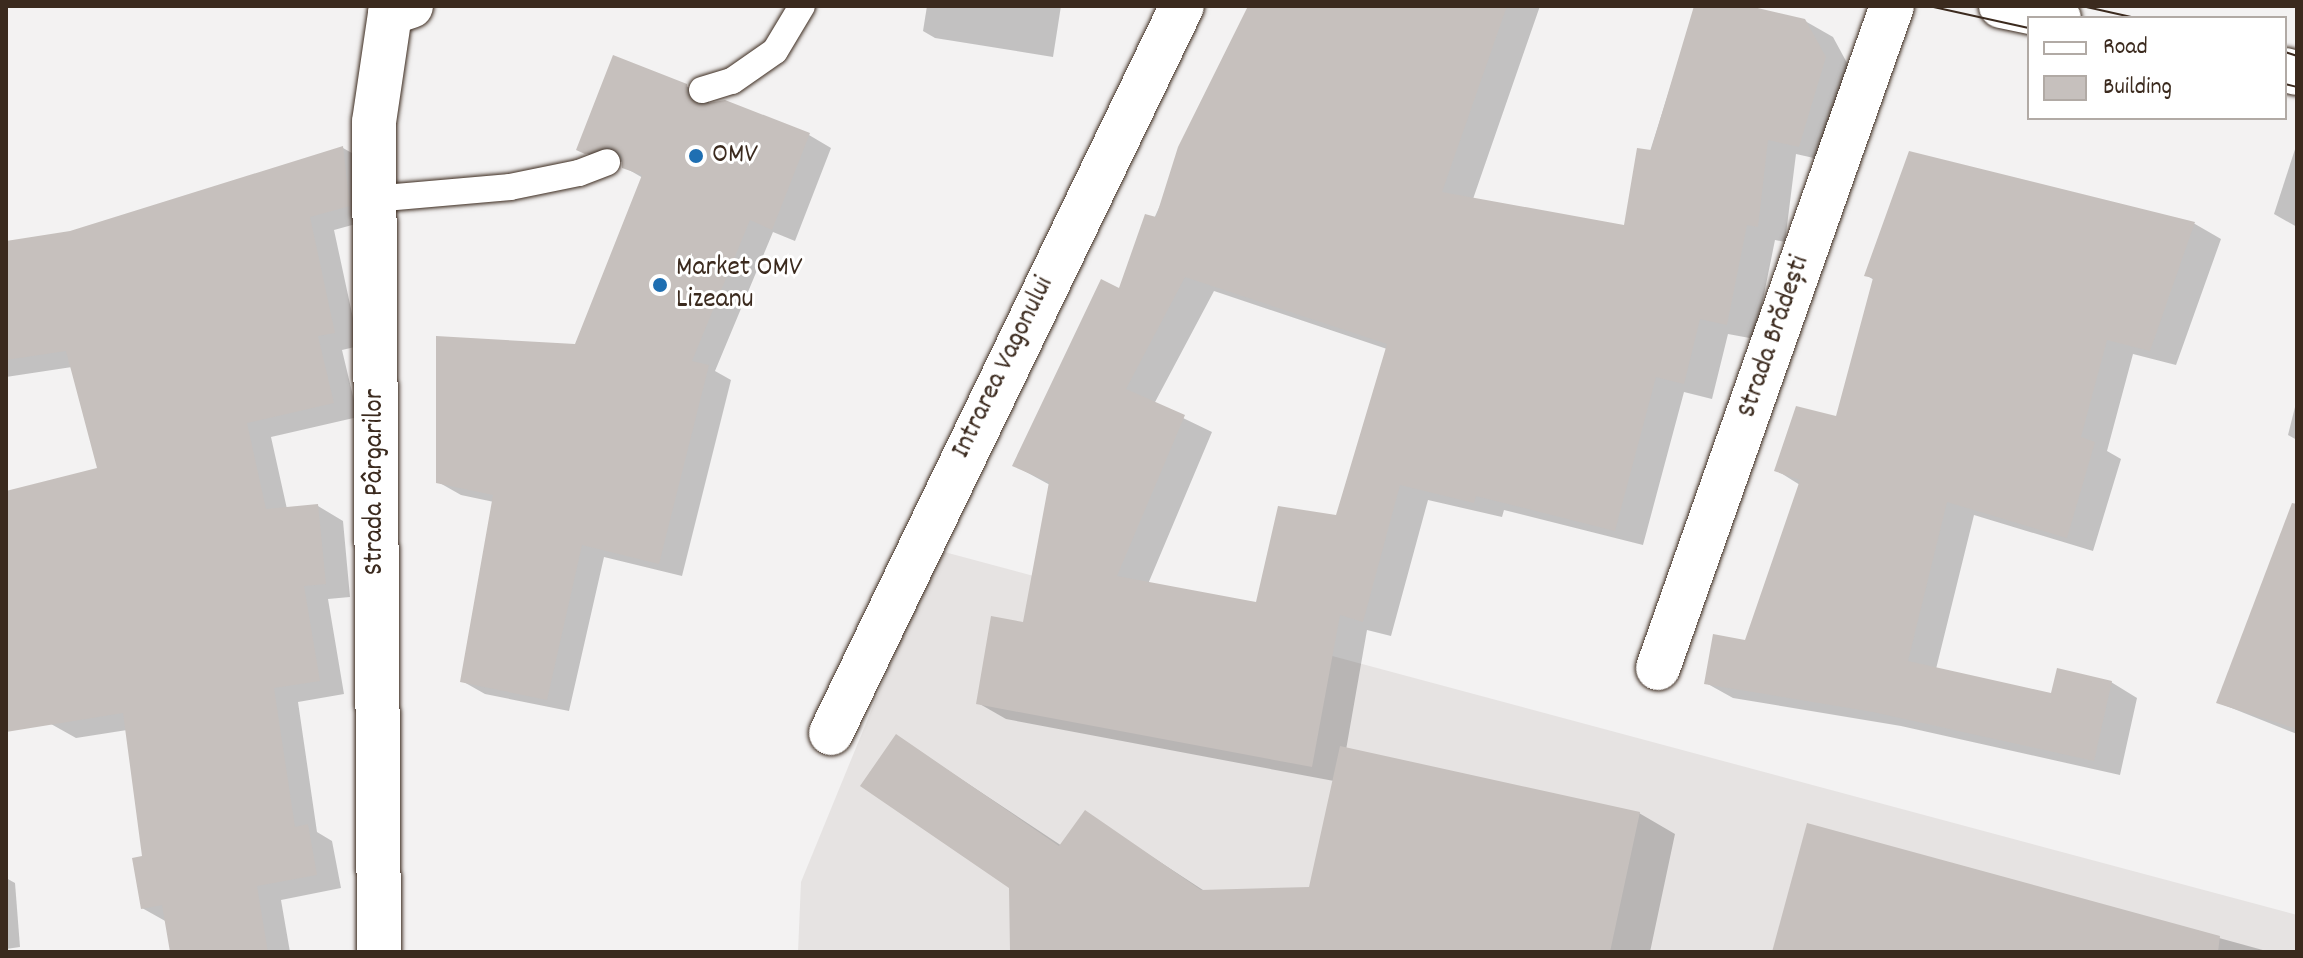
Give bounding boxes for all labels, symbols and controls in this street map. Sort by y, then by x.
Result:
legend [2027,16,2287,120]
text: Road [2103,31,2148,65]
text: Building [2103,71,2172,105]
place label: OMV [712,139,758,173]
marker: OMV [687,147,705,165]
place label: Market OMV Lizeanu [676,252,802,318]
street label: Strada Brădești [1732,252,1818,422]
street label: Intrarea Vagonului [946,272,1062,464]
marker: Market OMV Lizeanu [651,276,669,294]
street label: Strada Pârgarilor [359,389,393,575]

